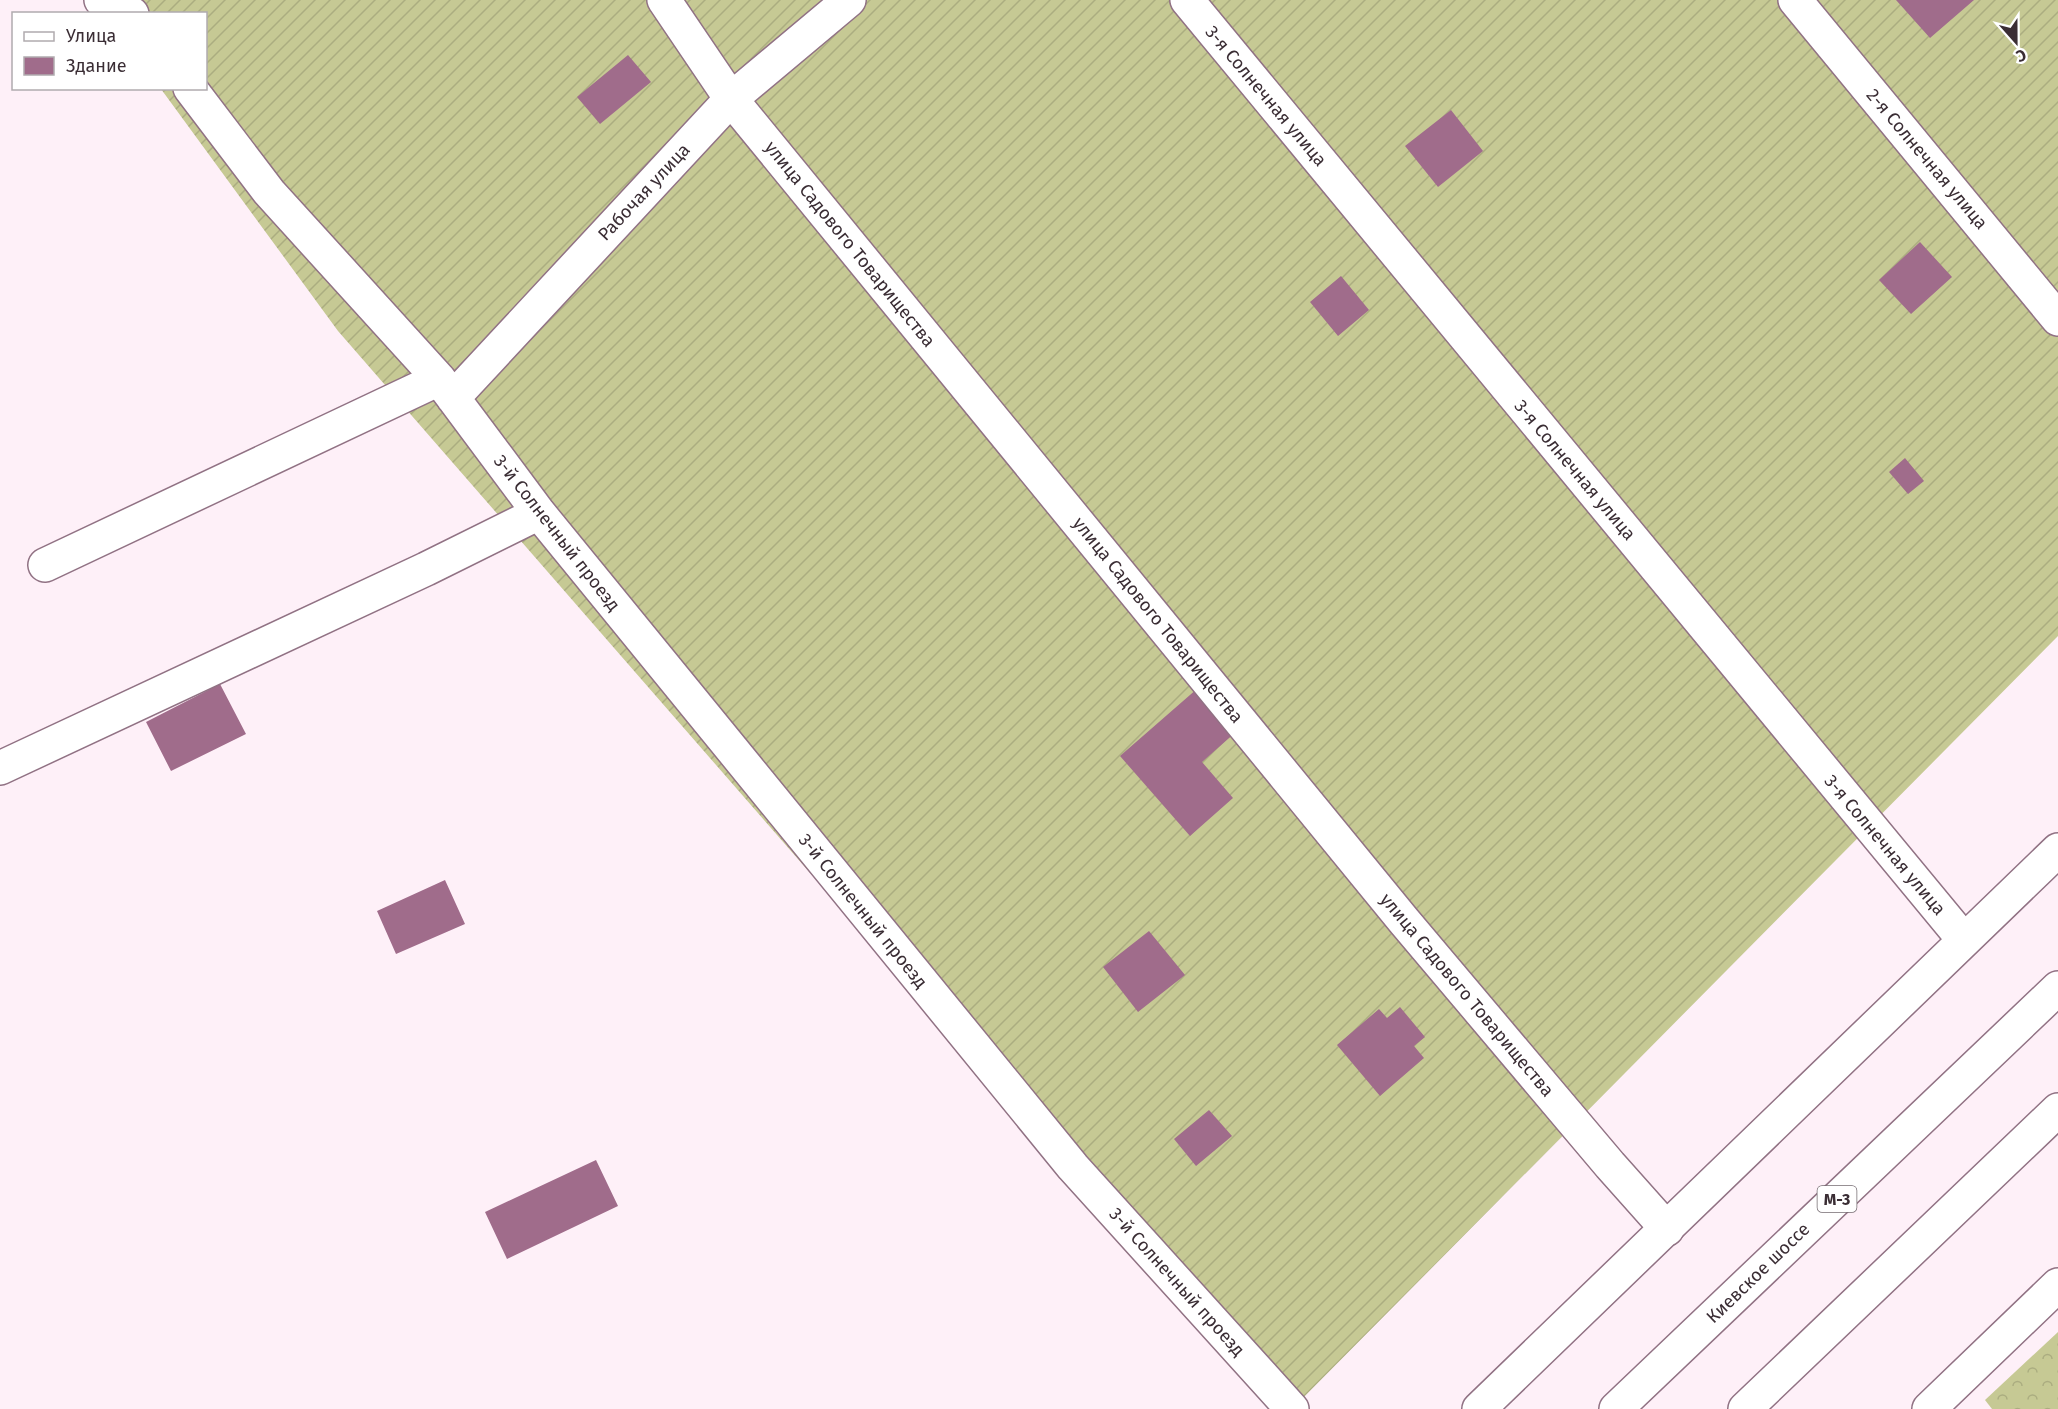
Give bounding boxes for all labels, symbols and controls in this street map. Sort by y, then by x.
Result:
legend [12,12,207,90]
north arrow [1986,12,2046,72]
street label: 3-я Солнечная улица [1201,21,1331,171]
text: Улица [66,25,116,47]
text: С [2013,45,2029,66]
text: Здание [66,55,127,77]
street label: 2-я Солнечная улица [1862,84,1992,234]
street label: улица Садового Товарищества [760,137,940,351]
street label: Рабочая улица [593,139,695,245]
street label: 3-я Солнечная улица [1510,395,1640,545]
street label: 3-й Солнечный проезд [489,451,625,615]
street label: улица Садового Товарищества [1068,513,1248,727]
street label: 3-я Солнечная улица [1820,770,1950,920]
street label: 3-й Солнечный проезд [794,829,932,993]
street label: улица Садового Товарищества [1375,889,1559,1101]
road number: М-3 [1818,1186,1856,1212]
street label: 3-й Солнечный проезд [1105,1203,1249,1361]
street label: Киевское шоссе [1702,1218,1814,1328]

